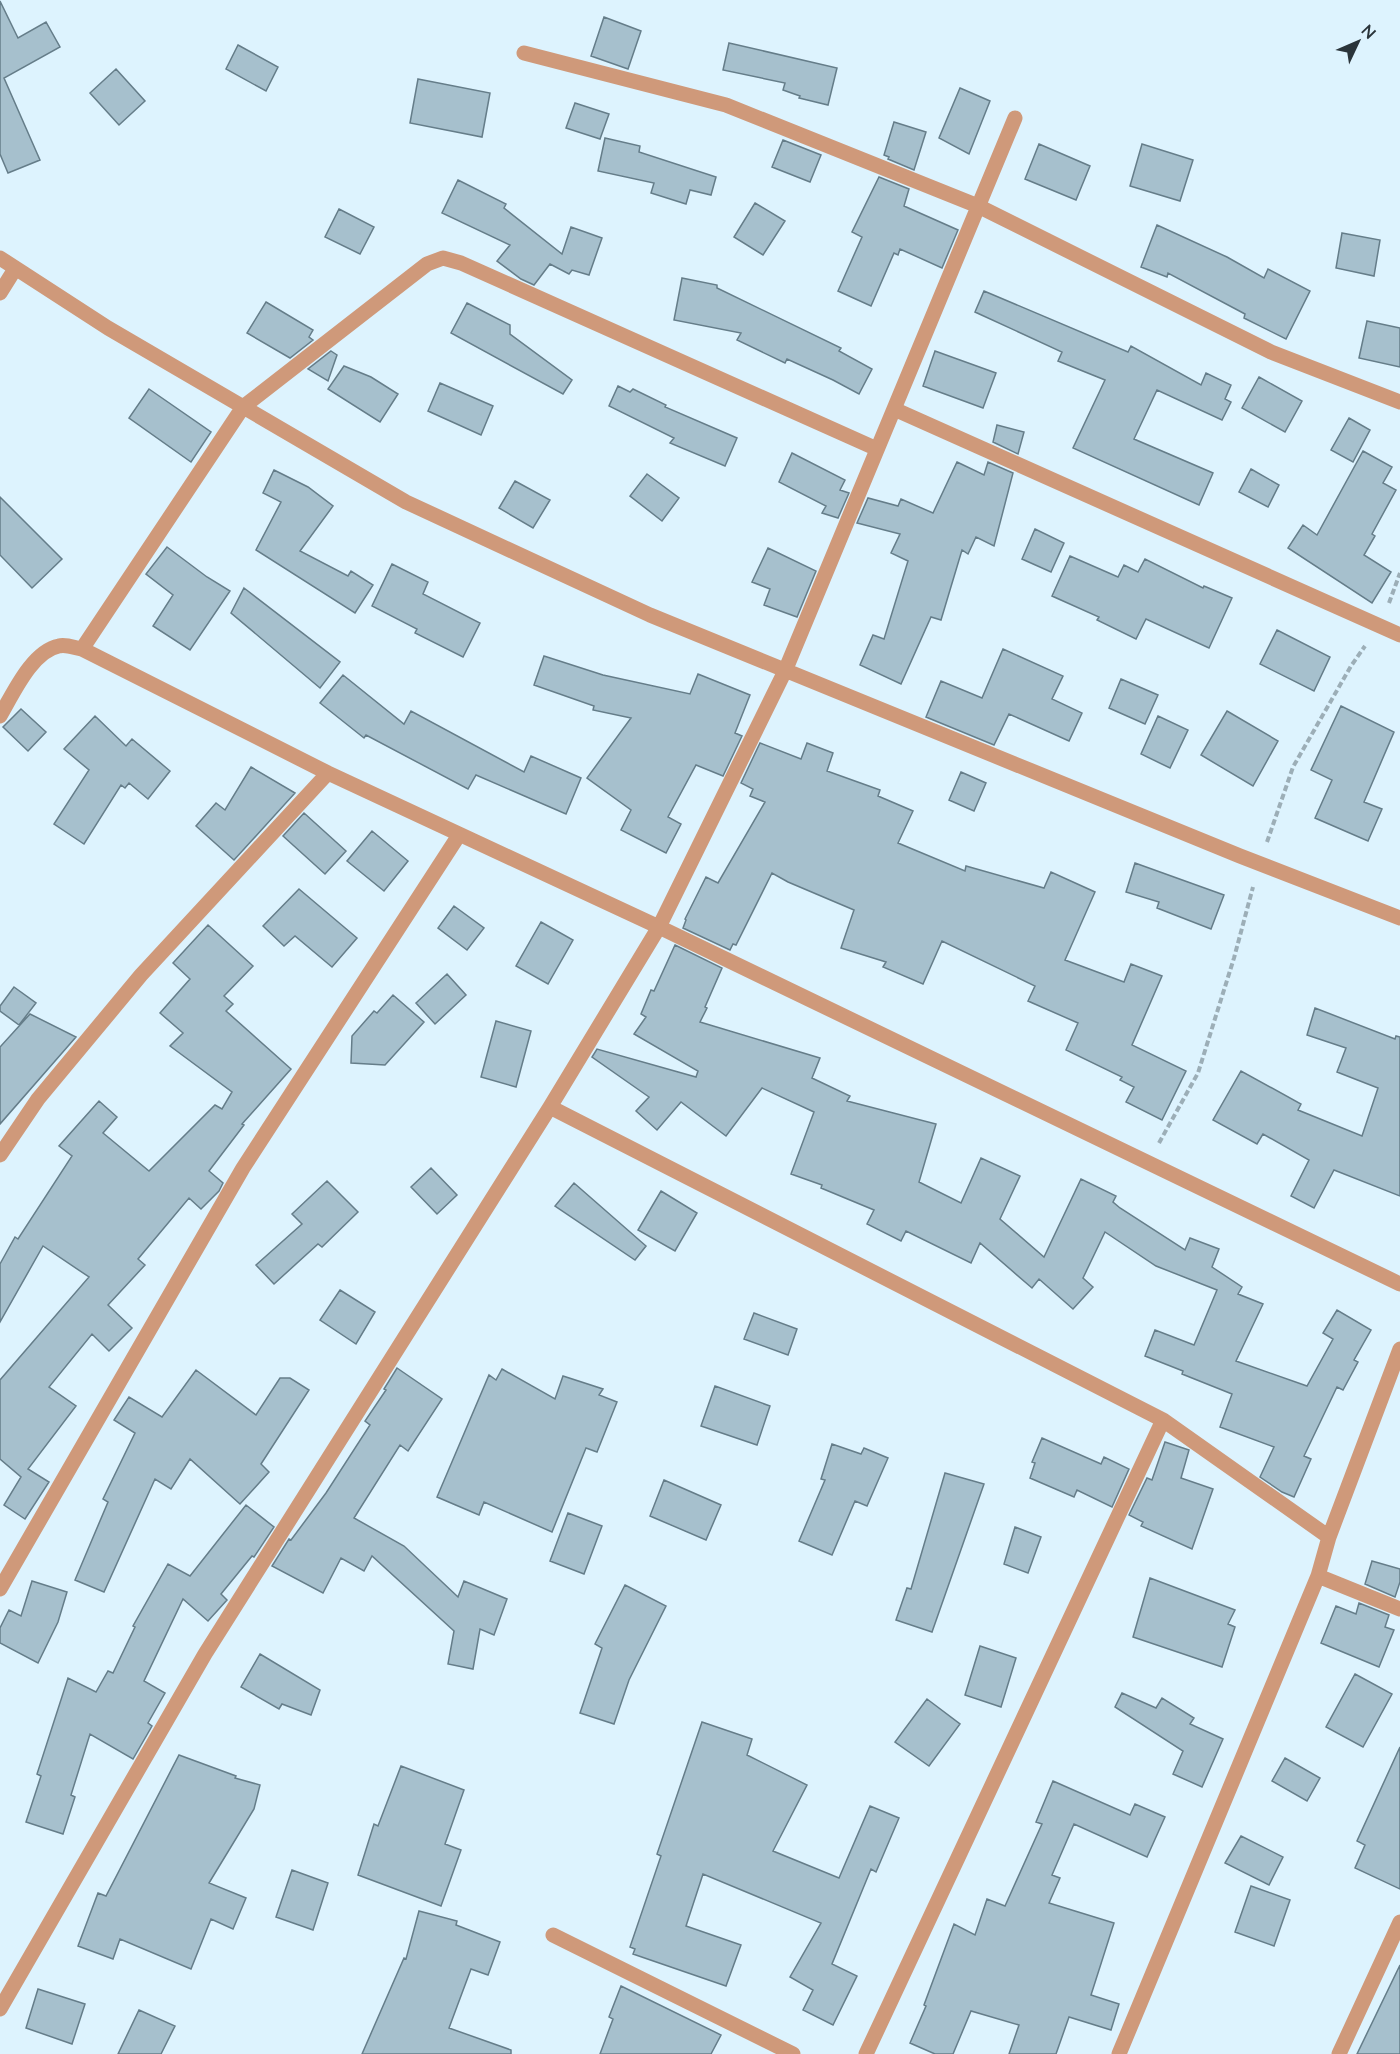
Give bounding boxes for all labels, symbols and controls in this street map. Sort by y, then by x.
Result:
north arrow [1328,12,1388,72]
text: N [1358,20,1380,42]

